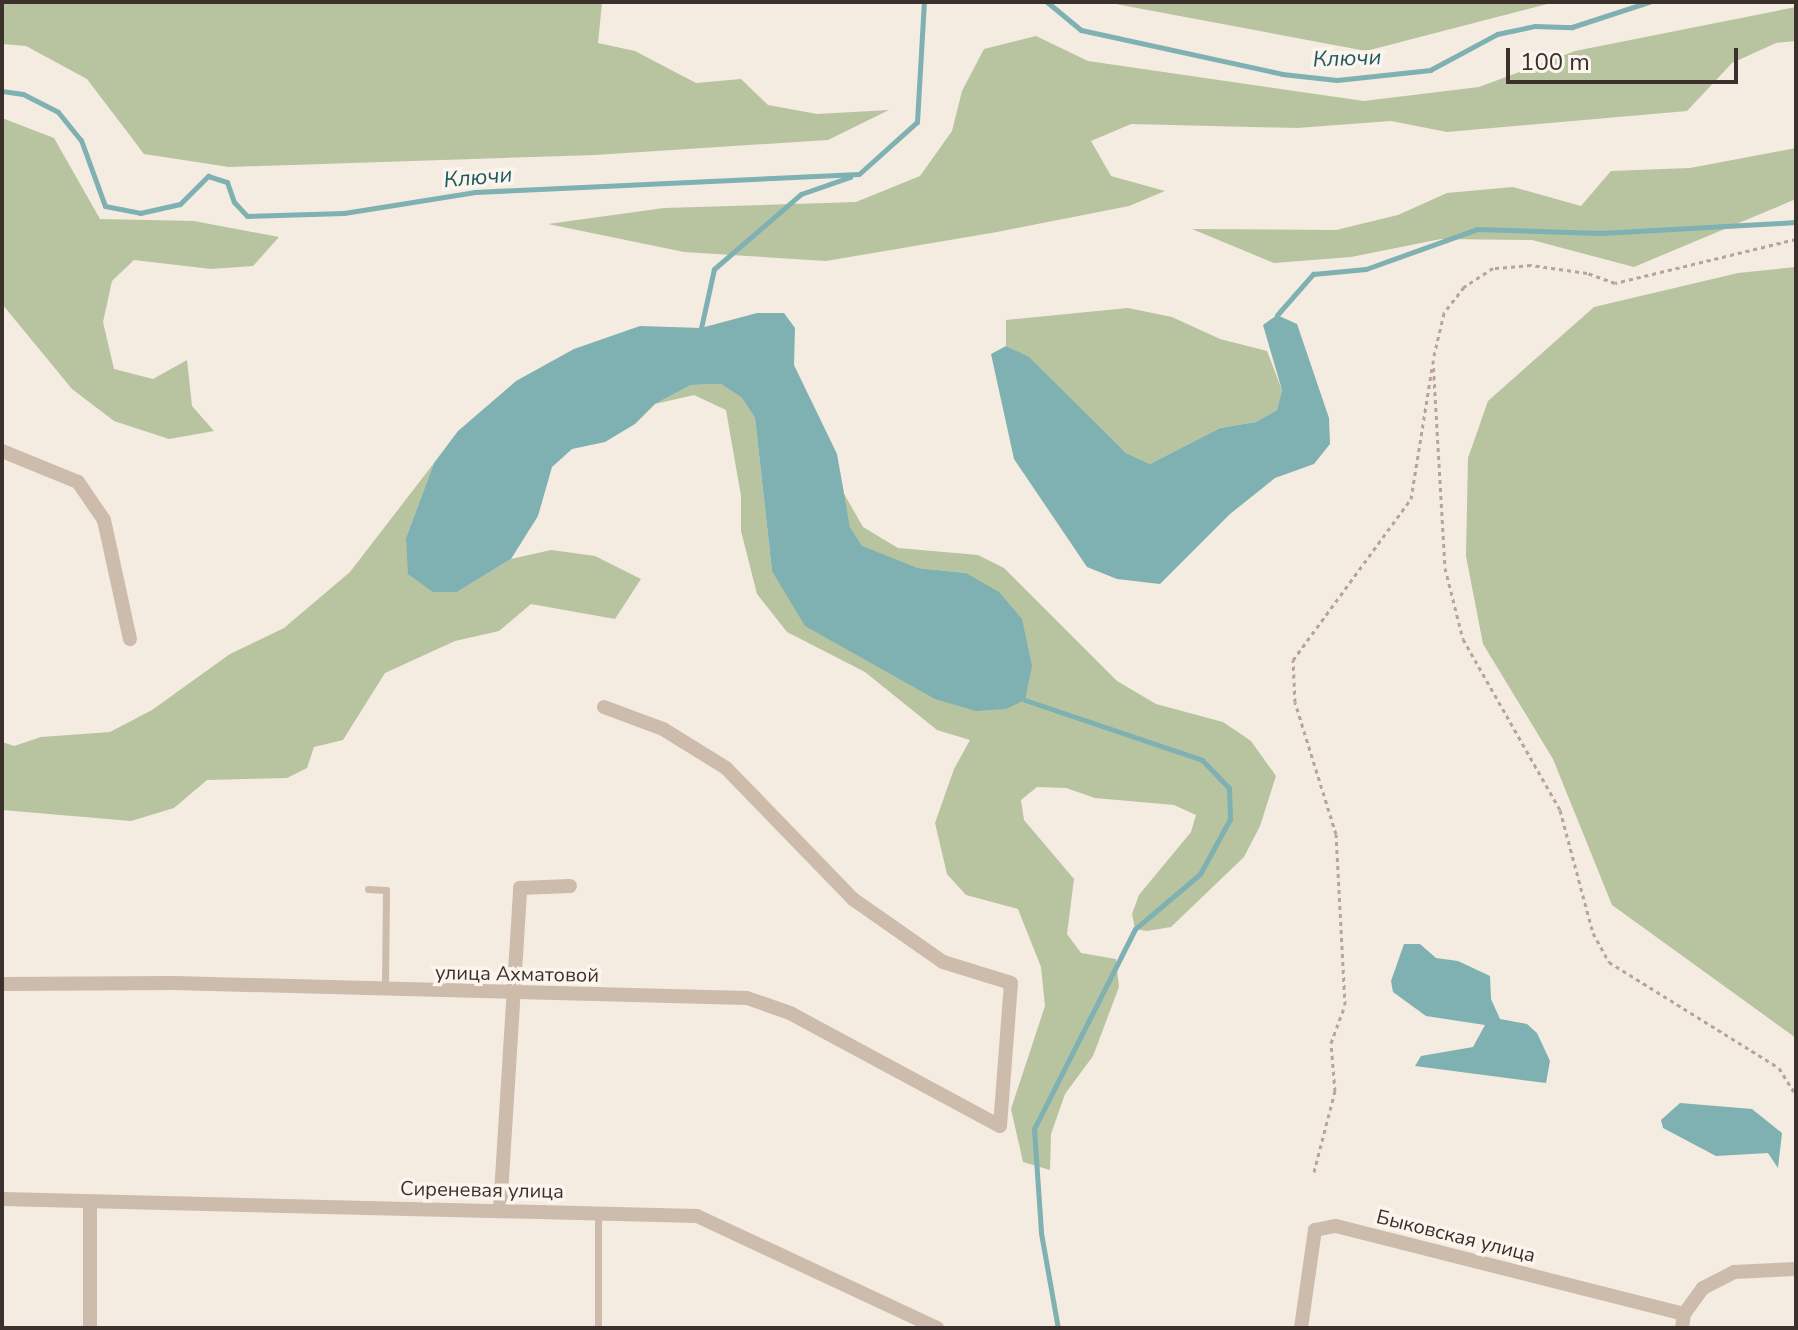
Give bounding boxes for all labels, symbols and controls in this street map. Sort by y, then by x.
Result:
scale bar [1510,32,1742,82]
water label: Ключи [1312,45,1382,73]
text: 100 m [1520,46,1590,78]
water label: Ключи [443,162,513,194]
street label: улица Ахматовой [435,961,599,987]
street label: Сиреневая улица [400,1177,564,1203]
street label: Быковская улица [1374,1205,1538,1267]

